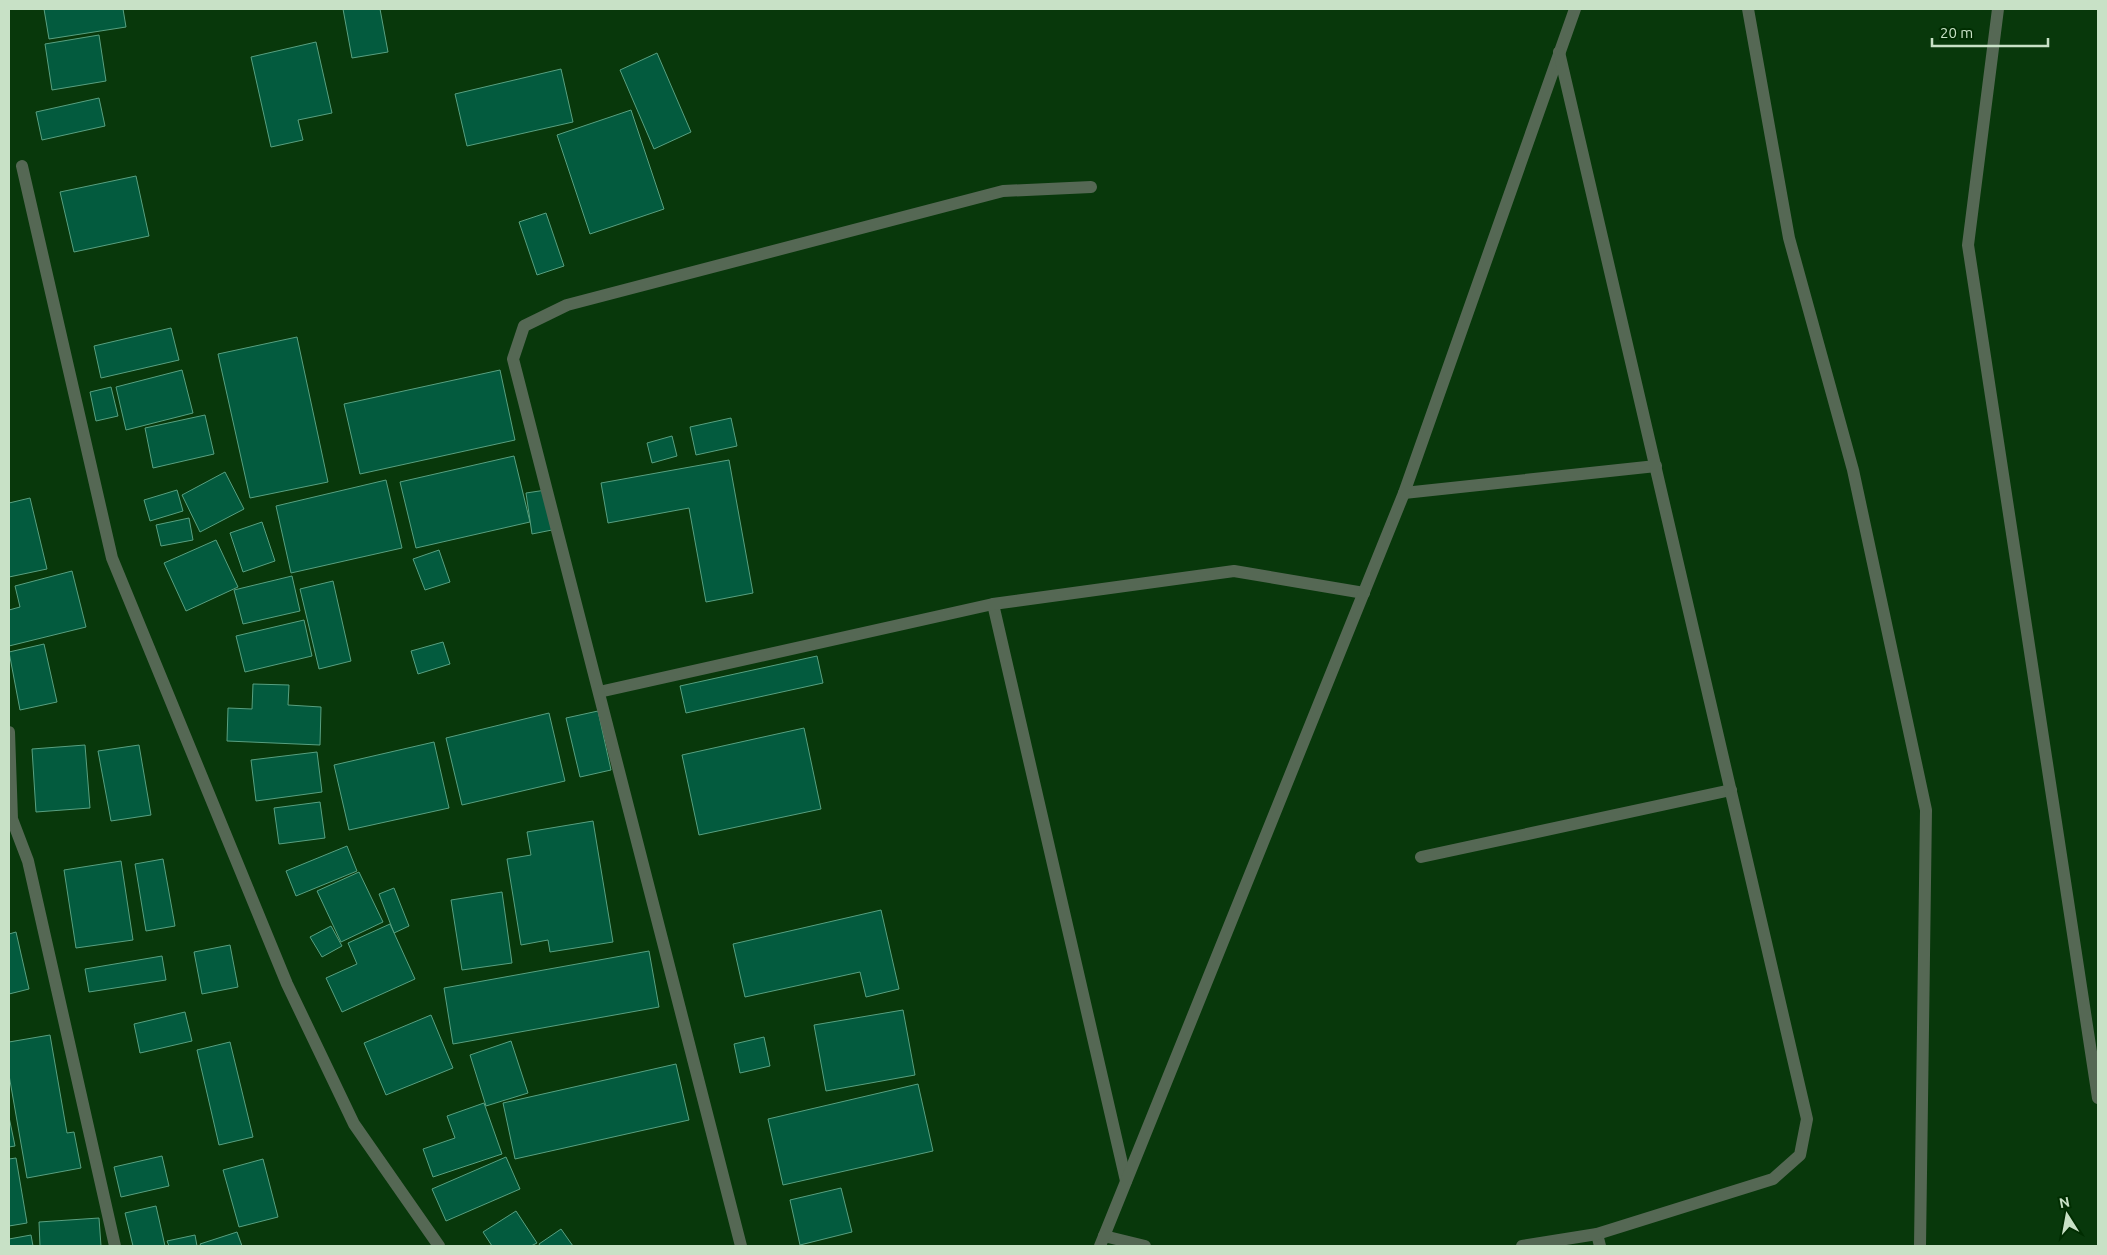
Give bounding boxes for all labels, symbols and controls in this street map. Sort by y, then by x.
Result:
scale bar [1932,15,2048,47]
text: 20 m [1940,24,1973,41]
north arrow [2042,1190,2092,1240]
text: N [2058,1193,2071,1211]

